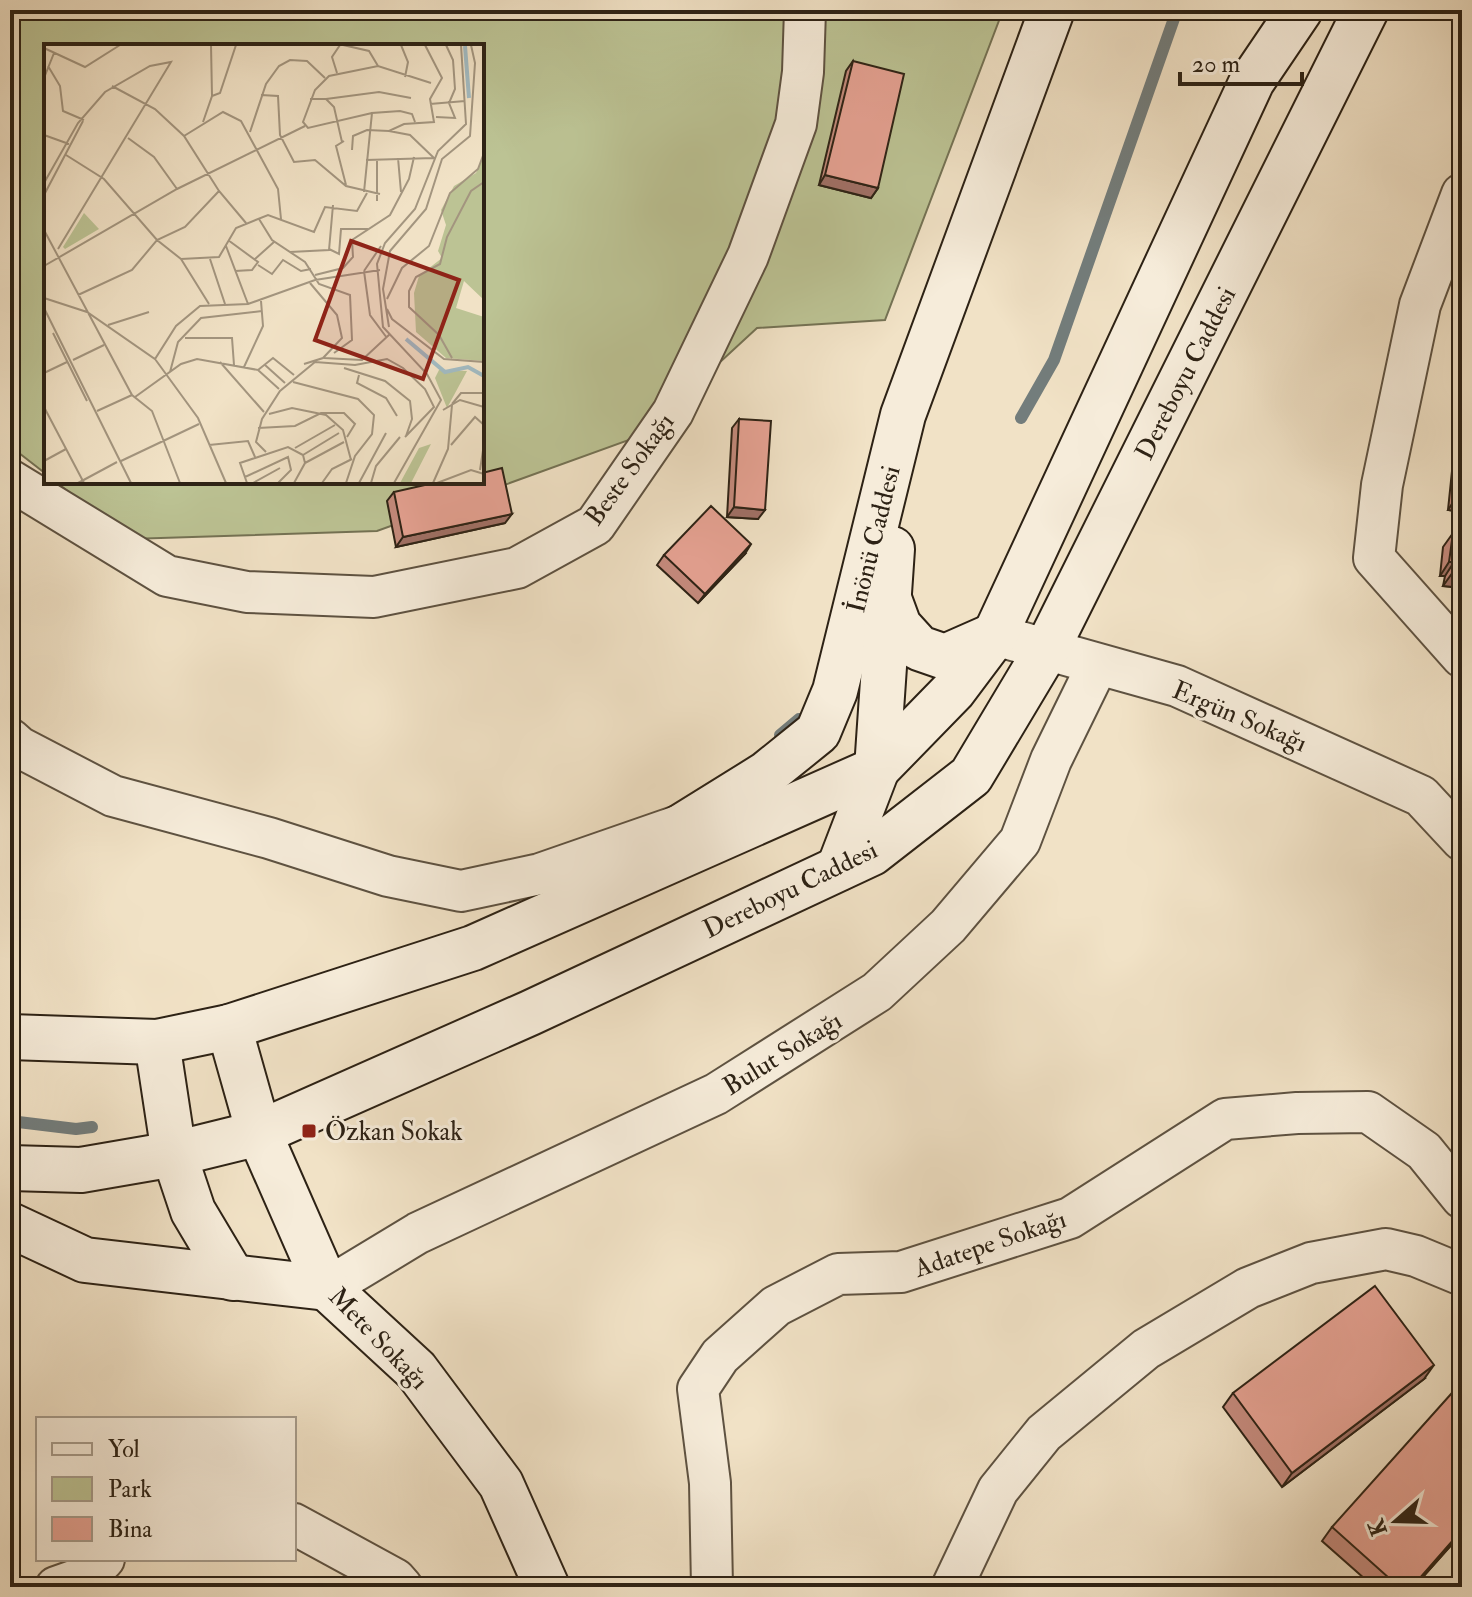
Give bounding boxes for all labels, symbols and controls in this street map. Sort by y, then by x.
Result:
scale bar [1180,36,1302,86]
inset map [44,44,484,484]
text: 20 m [1192,49,1241,80]
street label: Dereboyu Caddesi [1129,281,1243,465]
street label: Beste Sokağı [578,407,681,532]
street label: İnönü Caddesi [838,462,908,616]
street label: Ergün Sokağı [1167,674,1312,760]
street label: Dereboyu Caddesi [698,834,883,946]
street label: Bulut Sokağı [717,1005,848,1103]
place label: Özkan Sokak [325,1115,463,1148]
marker: Özkan Sokak [300,1122,318,1140]
street label: Adatepe Sokağı [909,1203,1071,1286]
street label: Mete Sokağı [322,1281,435,1397]
legend [36,1417,296,1561]
text: Yol [108,1434,140,1465]
text: Park [108,1474,152,1505]
north arrow [1356,1481,1436,1561]
text: Bina [108,1514,153,1545]
text: K [1362,1515,1394,1540]

